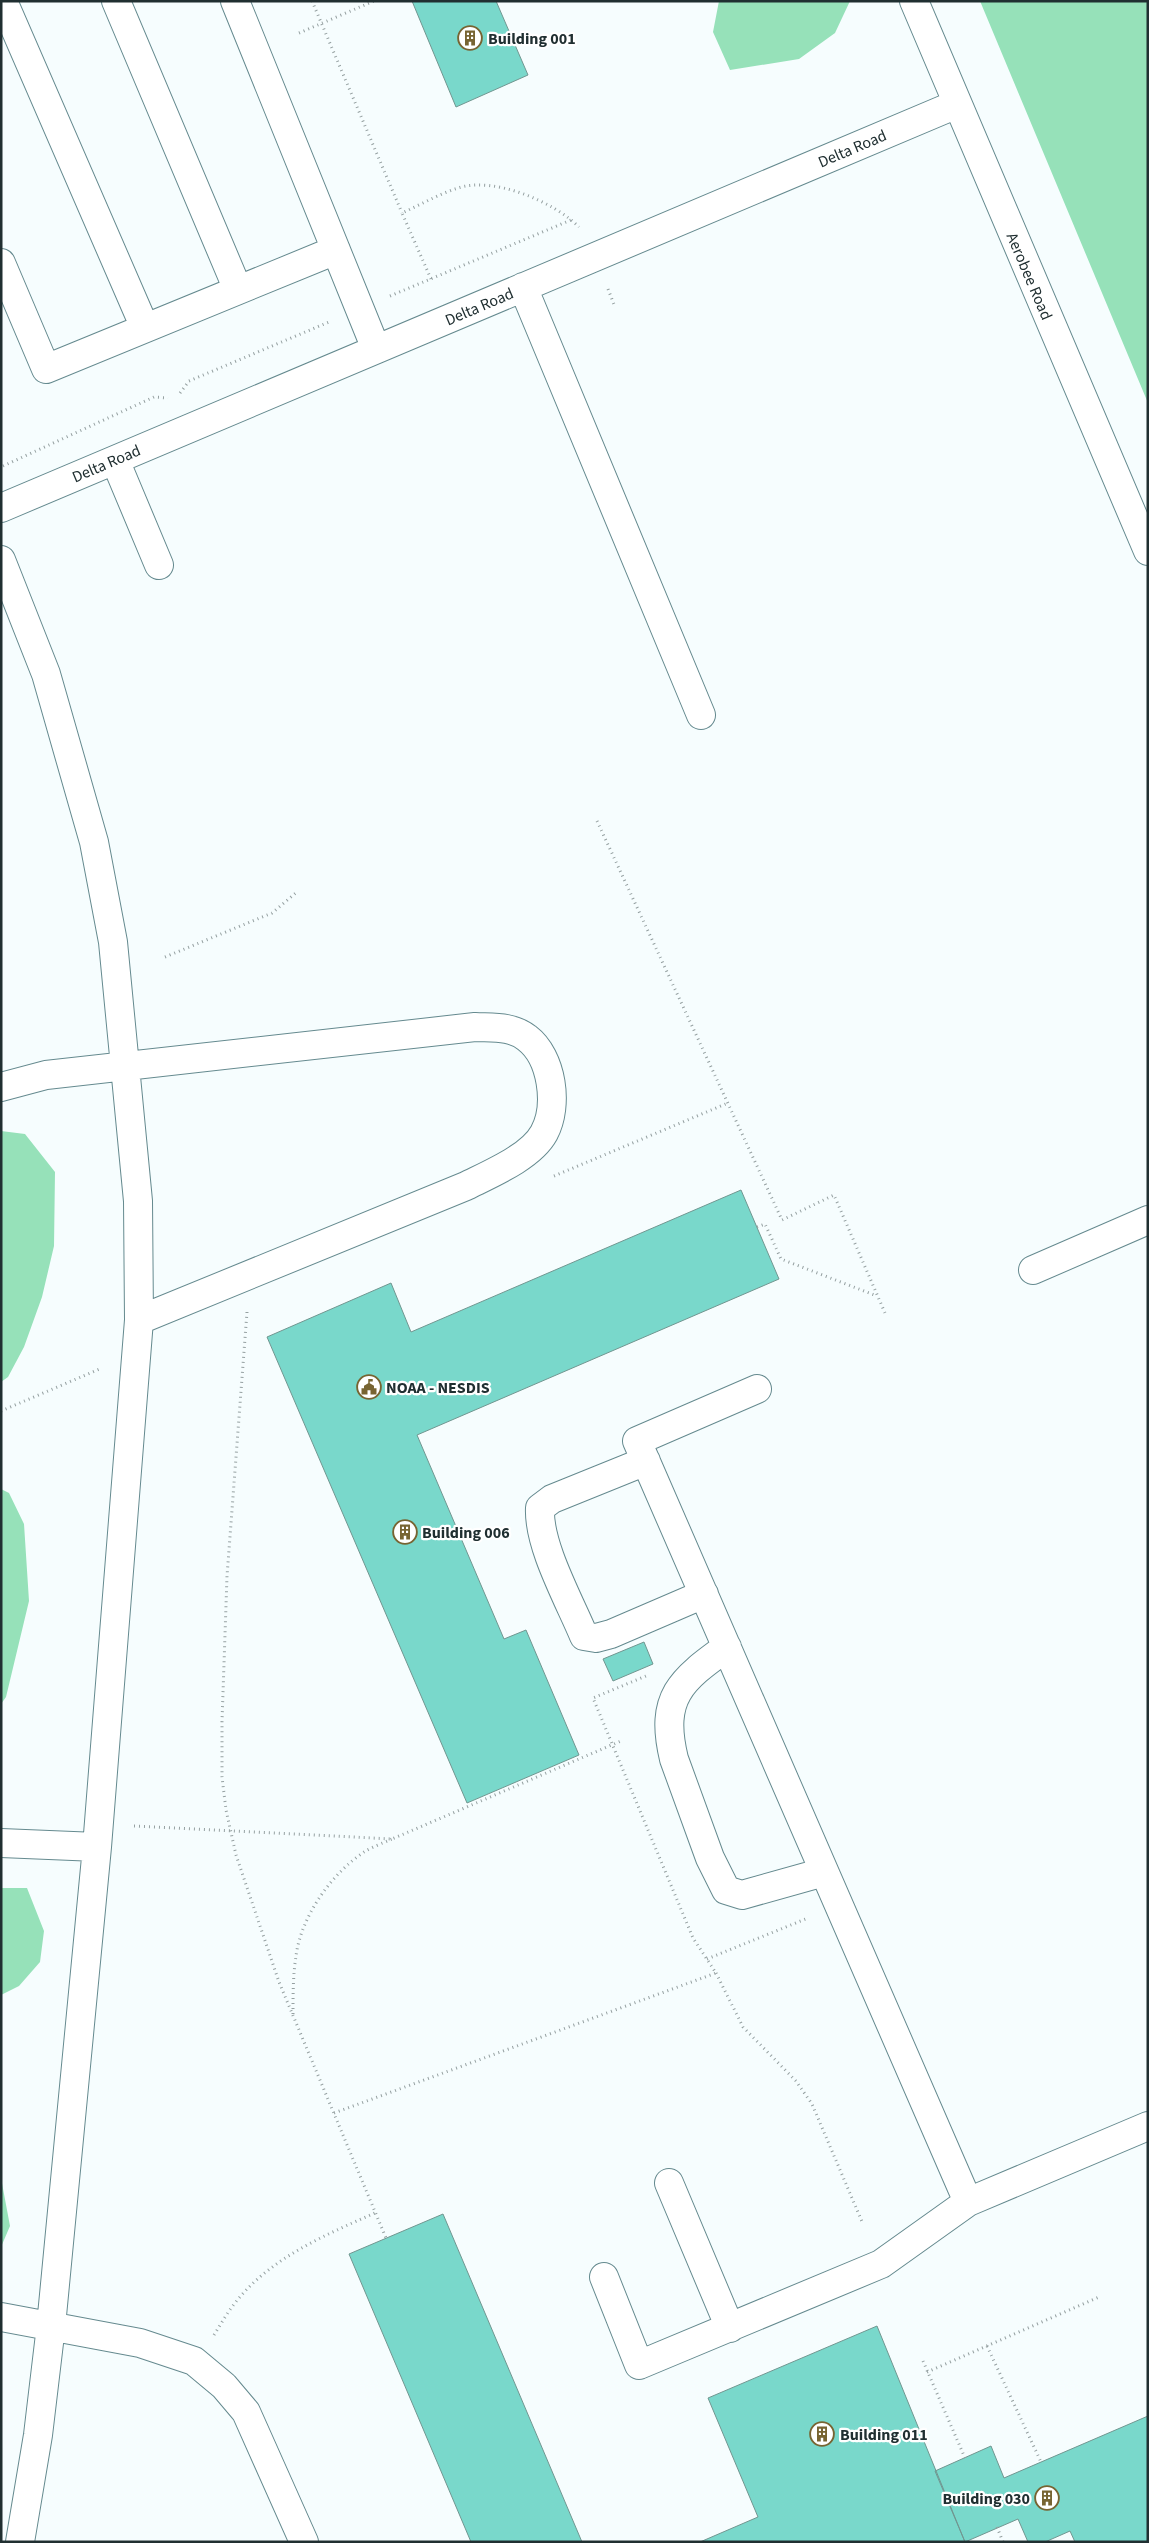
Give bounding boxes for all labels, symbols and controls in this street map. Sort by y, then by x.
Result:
building icon: Building 001 [457,25,483,51]
place label: Building 001 [488,28,576,50]
street label: Delta Road [815,125,890,173]
street label: Aerobee Road [1001,229,1057,323]
street label: Delta Road [442,283,517,331]
street label: Delta Road [69,440,144,488]
public building icon: NOAA - NESDIS [356,1374,382,1400]
place label: NOAA - NESDIS [386,1377,490,1399]
building icon: Building 006 [392,1519,418,1545]
place label: Building 006 [422,1522,510,1544]
building icon: Building 011 [809,2421,835,2447]
place label: Building 011 [840,2424,928,2446]
building icon: Building 030 [1034,2485,1060,2511]
place label: Building 030 [942,2488,1030,2510]

